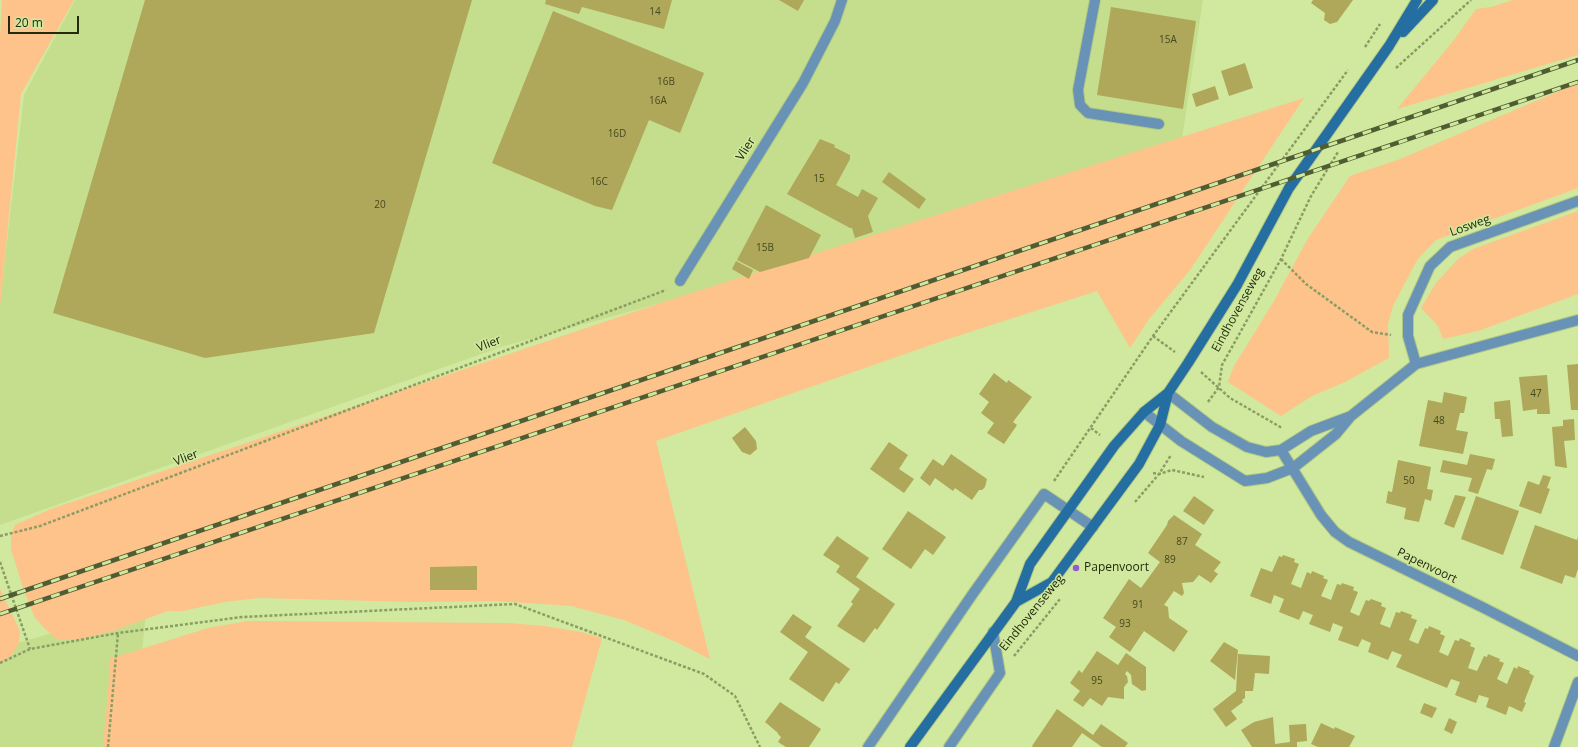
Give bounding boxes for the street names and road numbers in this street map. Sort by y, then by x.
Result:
street label: Vlier [733,135,759,163]
street label: Losweg [1448,212,1492,240]
street label: Eindhovenseweg [1209,265,1267,355]
street label: Vlier [475,333,503,355]
street label: Vlier [172,447,200,469]
street label: Papenvoort [1395,545,1459,587]
street label: Eindhovenseweg [997,572,1067,654]

